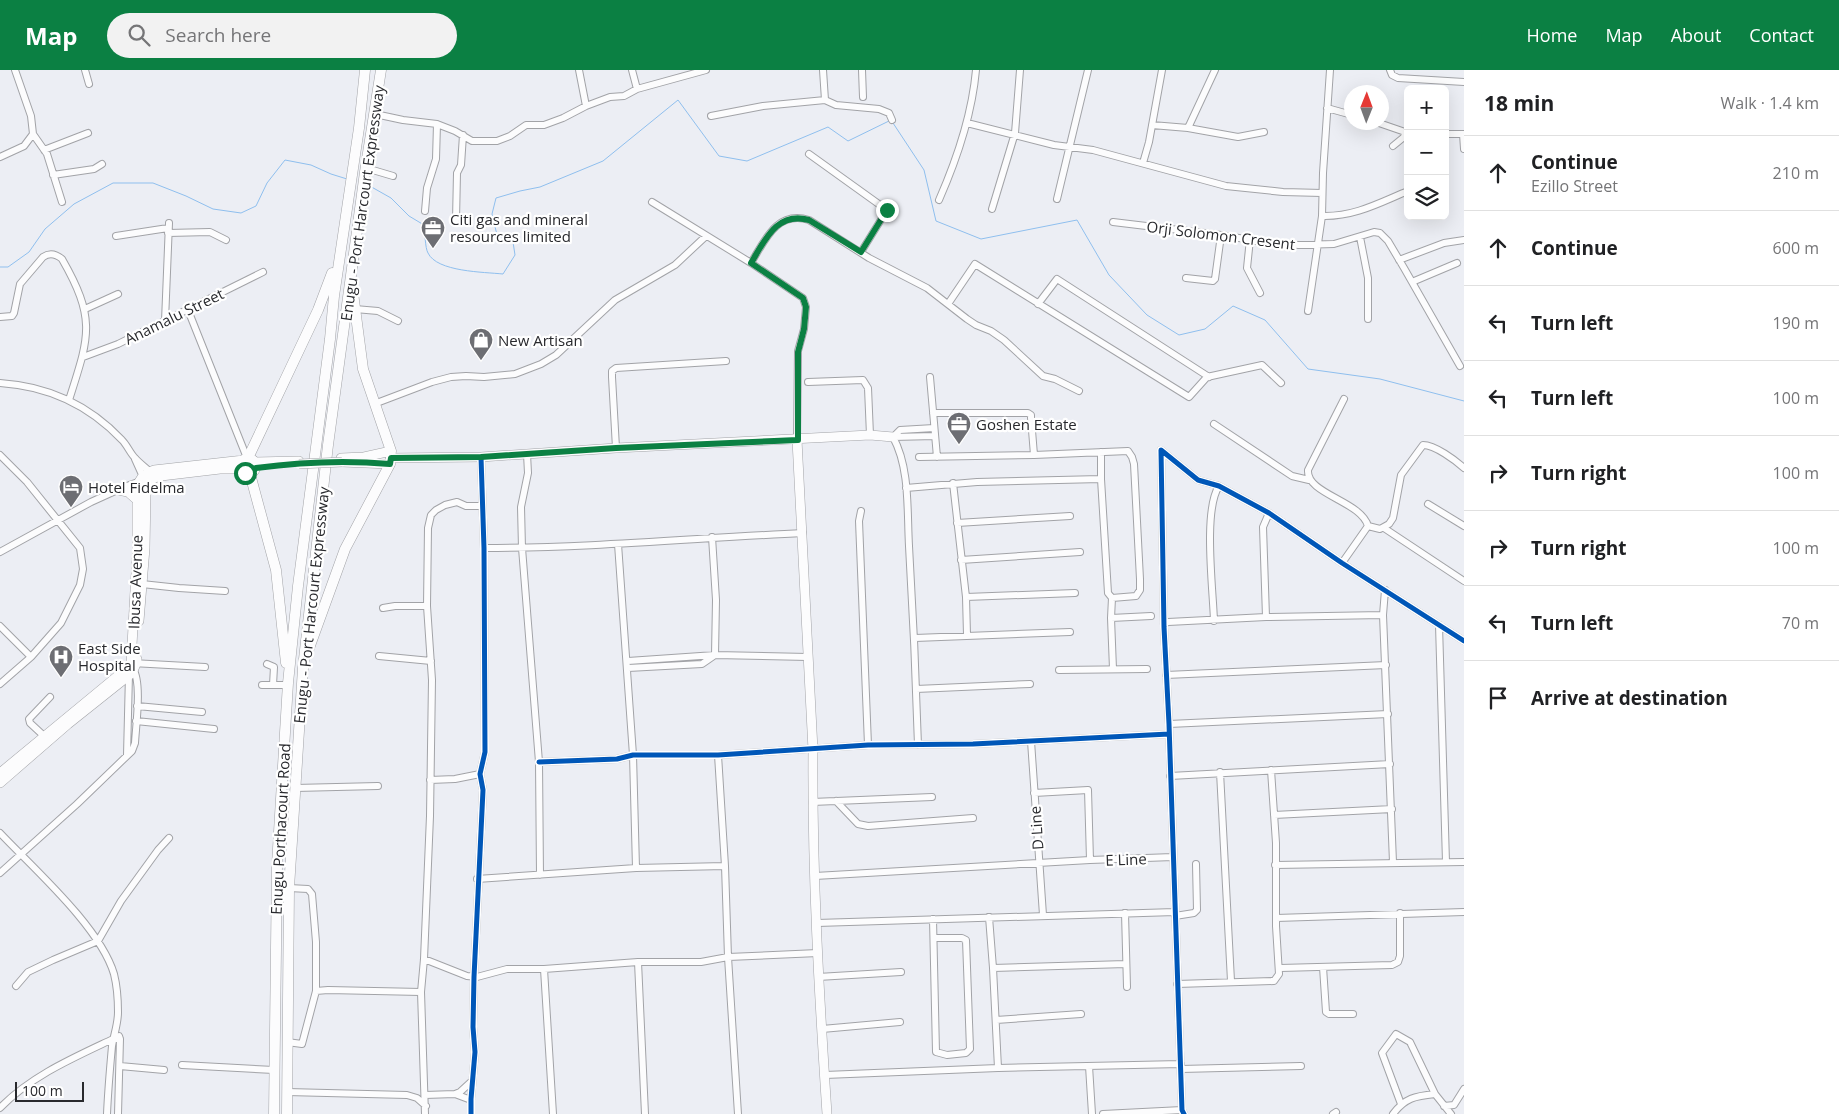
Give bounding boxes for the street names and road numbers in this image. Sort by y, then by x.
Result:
street label: Enugu - Port Harcourt Expressway [336,83,389,322]
street label: Orji Solomon Cresent [1146,216,1296,254]
street label: Anamalu Street [121,283,227,349]
street label: Enugu - Port Harcourt Expressway [289,485,333,724]
street label: Ibusa Avenue [123,535,147,629]
street label: Enugu Porthacourt Road [266,743,294,915]
street label: D Line [1024,805,1048,851]
street label: E Line [1105,848,1147,870]

